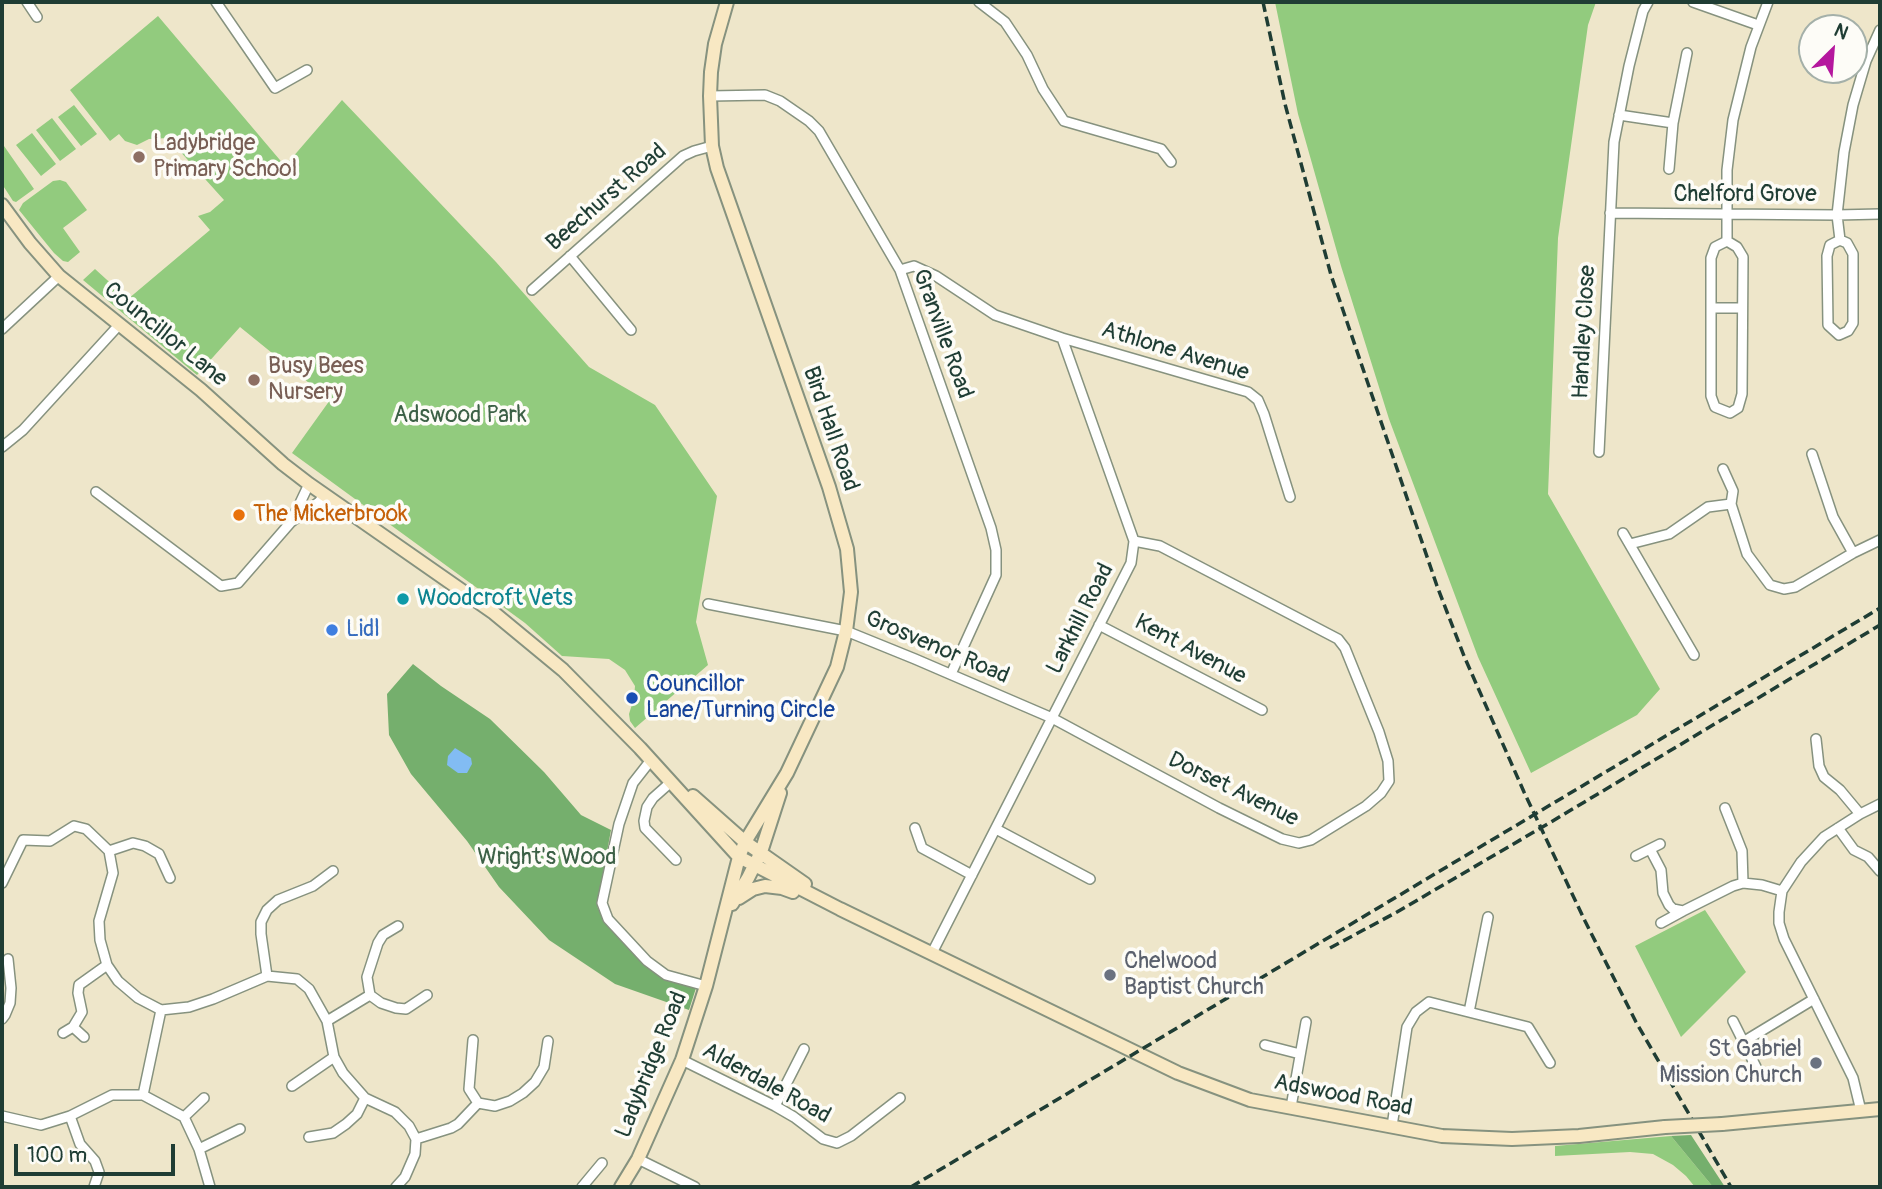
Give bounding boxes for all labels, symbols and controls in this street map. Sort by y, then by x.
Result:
north arrow [1798,14,1868,84]
text: N [1830,18,1852,45]
place label: Ladybridge Primary School [153,130,297,184]
street label: Beechurst Road [541,138,673,258]
marker: Ladybridge Primary School [131,149,147,165]
street label: Chelford Grove [1673,181,1817,209]
street label: Handley Close [1568,264,1602,400]
street label: Granville Road [906,265,978,403]
street label: Councillor Lane [98,277,232,393]
street label: Athlone Avenue [1098,316,1252,388]
place label: Busy Bees Nursery [268,353,364,407]
street label: Bird Hall Road [796,363,864,495]
marker: Busy Bees Nursery [246,372,262,388]
park label: Adswood Park [393,402,527,430]
place label: The Mickerbrook [253,501,408,529]
marker: The Mickerbrook [231,507,247,523]
street label: Larkhill Road [1041,559,1121,679]
place label: Woodcroft Vets [417,585,573,613]
marker: Woodcroft Vets [395,591,411,607]
street label: Grosvenor Road [861,605,1013,691]
street label: Kent Avenue [1129,609,1251,691]
place label: Lidl [346,616,380,644]
marker: Lidl [324,622,340,638]
place label: Councillor Lane/Turning Circle [646,671,835,725]
marker: Councillor Lane/Turning Circle [624,690,640,706]
street label: Dorset Avenue [1163,747,1303,833]
park label: Wright's Wood [477,844,617,872]
place label: Chelwood Baptist Church [1124,948,1264,1002]
marker: Chelwood Baptist Church [1102,967,1118,983]
street label: Ladybridge Road [610,988,694,1142]
place label: St Gabriel Mission Church [1659,1036,1802,1090]
street label: Alderdale Road [697,1037,835,1131]
marker: St Gabriel Mission Church [1808,1055,1824,1071]
street label: Adswood Road [1271,1069,1415,1123]
scale bar [18,1130,178,1174]
text: 100 m [27,1142,87,1169]

